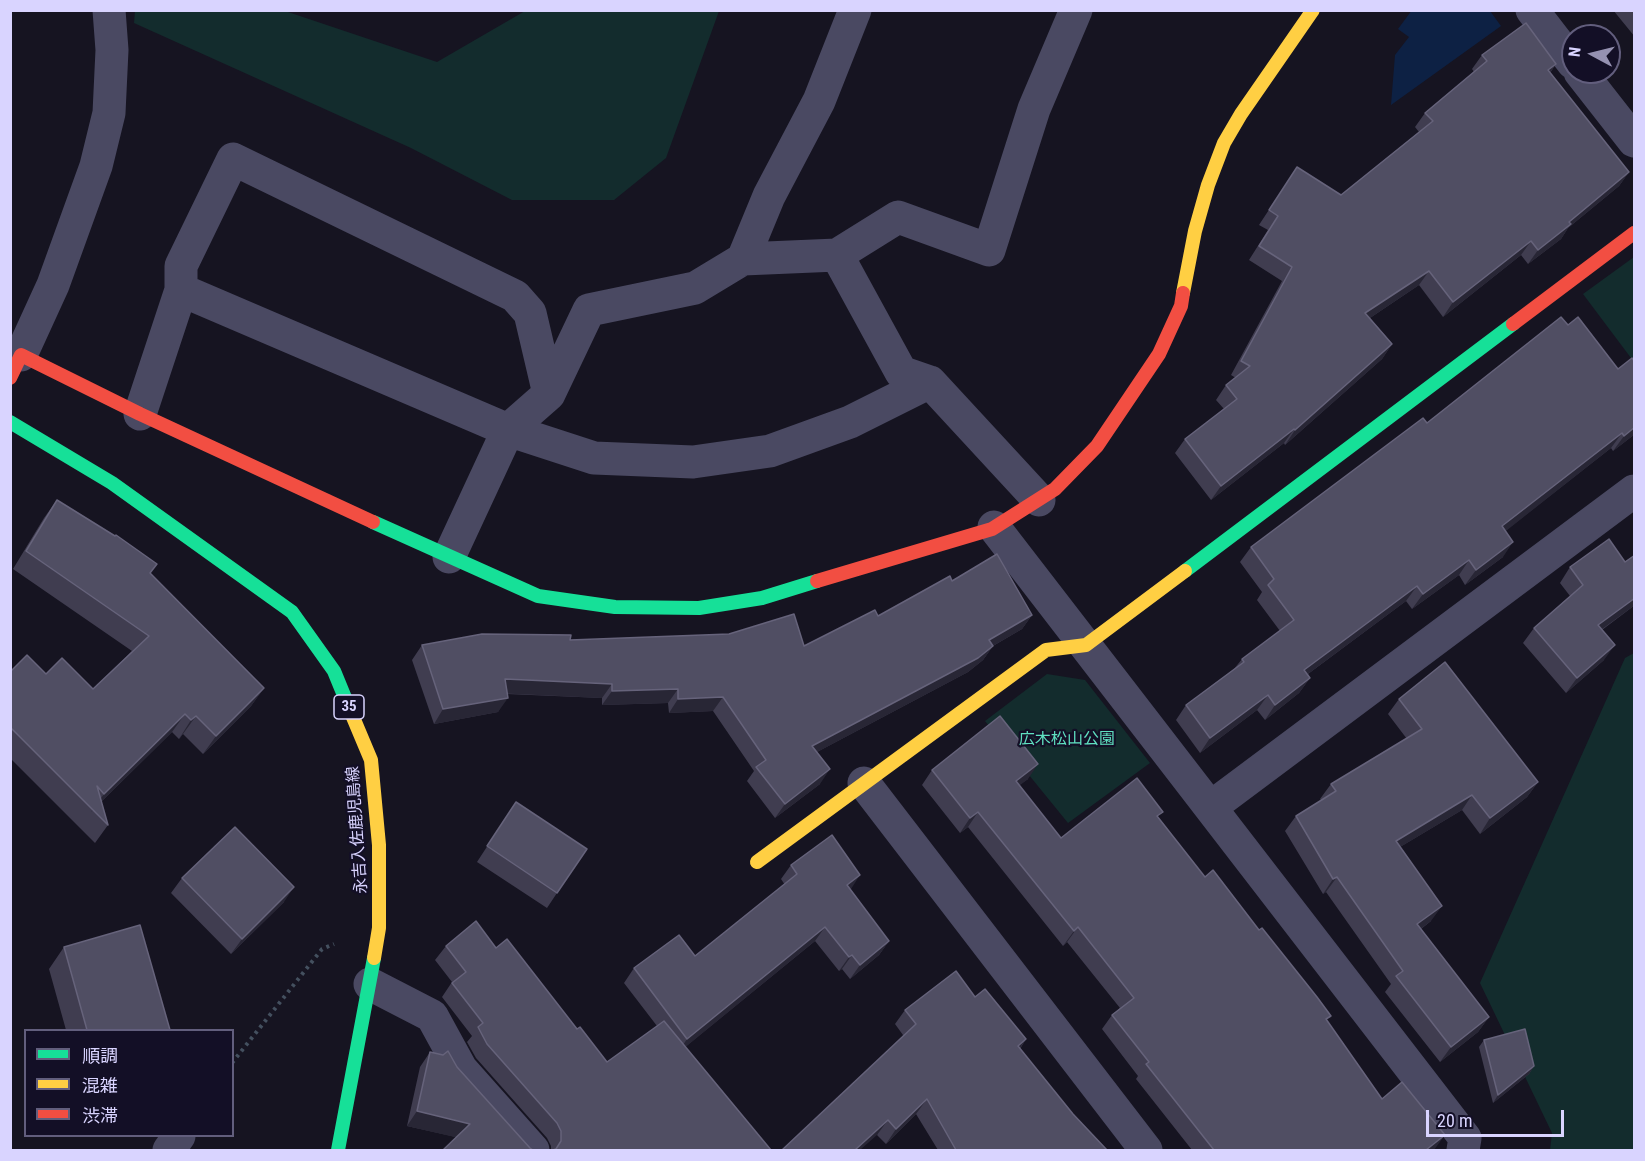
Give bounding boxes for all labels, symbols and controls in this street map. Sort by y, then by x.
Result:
north arrow [1561,24,1621,84]
text: N [1565,46,1585,58]
road number: 35 [334,695,364,719]
park label: 広木松山公園 [1019,730,1115,750]
street label: 永吉入佐鹿児島線 [344,765,372,895]
legend [24,1029,234,1137]
text: 順調 [82,1045,118,1066]
text: 混雑 [82,1075,118,1096]
scale bar [1429,1098,1567,1136]
text: 渋滞 [82,1105,118,1126]
text: 20 m [1437,1110,1472,1131]

